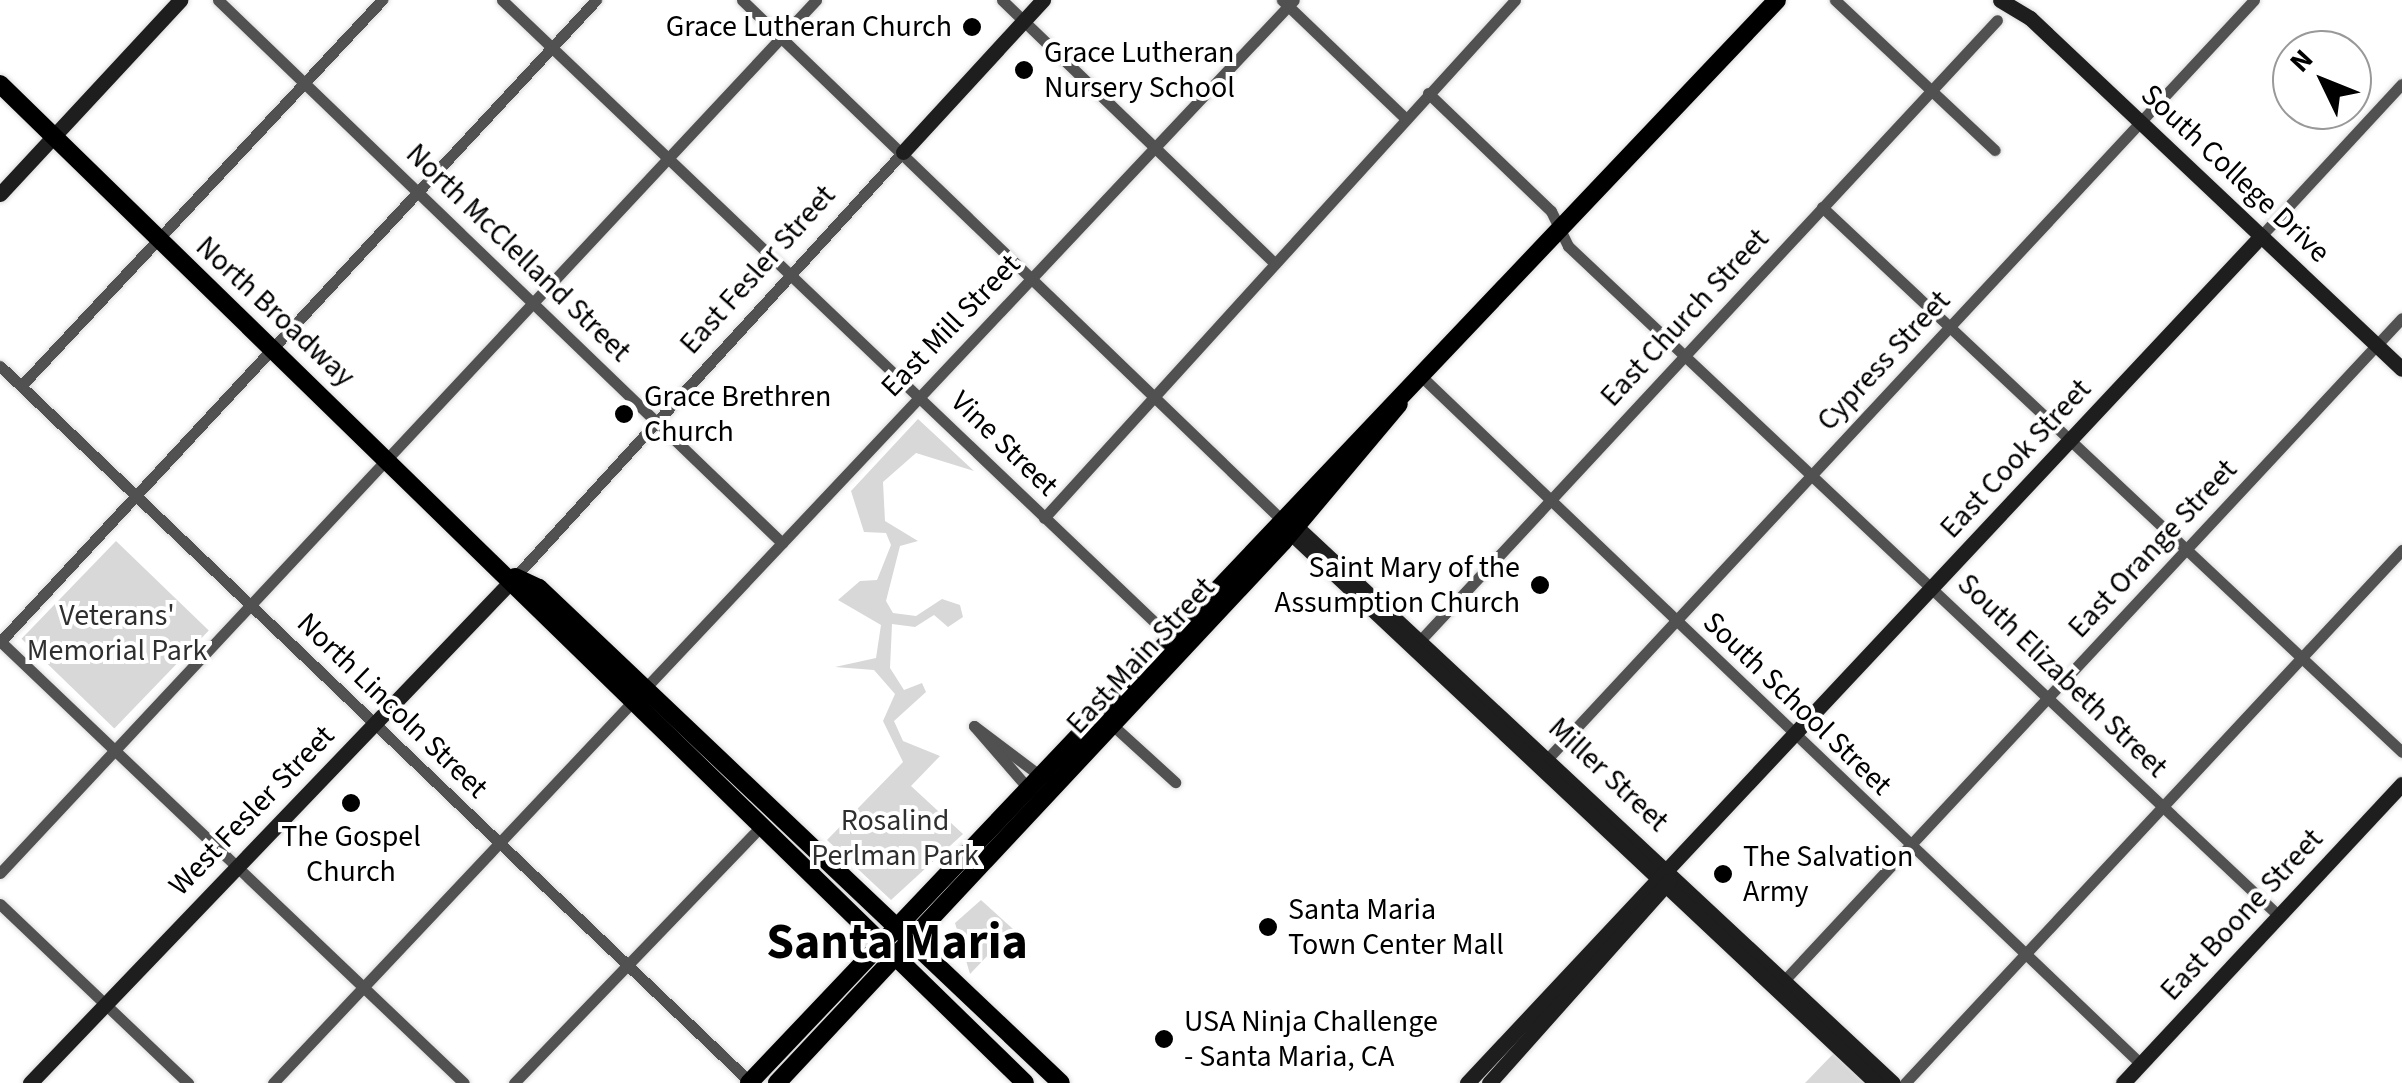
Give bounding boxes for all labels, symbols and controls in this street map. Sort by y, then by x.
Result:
place label: Grace Lutheran Church [666,9,952,45]
marker: Grace Lutheran Church [961,16,983,38]
north arrow [2272,30,2372,130]
place label: Grace Lutheran Nursery School [1044,35,1235,106]
text: N [2281,40,2323,81]
marker: Grace Lutheran Nursery School [1013,59,1035,81]
street label: South College Drive [2133,77,2337,271]
street label: North McClelland Street [398,136,638,370]
street label: East Fesler Street [673,178,843,362]
street label: East Church Street [1593,222,1777,414]
street label: North Broadway [188,229,362,395]
street label: East Mill Street [874,247,1028,405]
street label: Cypress Street [1810,283,1958,439]
street label: East Cook Street [1933,372,2099,546]
place label: Grace Brethren Church [644,379,831,450]
street label: Vine Street [943,384,1065,504]
marker: Grace Brethren Church [613,403,635,425]
street label: East Orange Street [2061,452,2245,646]
place label: Saint Mary of the Assumption Church [1275,550,1520,620]
street label: South Elizabeth Street [1950,567,2174,785]
street label: East Main Street [1059,570,1223,742]
marker: Saint Mary of the Assumption Church [1529,574,1551,596]
park label: Veterans' Memorial Park [27,598,207,668]
street label: South School Street [1695,605,1899,803]
street label: North Lincoln Street [289,606,495,806]
street label: Miller Street [1541,710,1675,840]
street label: West Fesler Street [162,718,342,904]
marker: The Gospel Church [340,792,362,814]
park label: Rosalind Perlman Park [811,803,979,874]
place label: The Gospel Church [281,819,421,890]
street label: East Boone Street [2153,822,2331,1008]
place label: The Salvation Army [1743,839,1913,910]
marker: The Salvation Army [1712,863,1734,885]
place label: Santa Maria Town Center Mall [1288,892,1504,962]
district label: Santa Maria [766,913,1028,973]
marker: Santa Maria Town Center Mall [1257,916,1279,938]
place label: USA Ninja Challenge - Santa Maria, CA [1184,1004,1438,1074]
marker: USA Ninja Challenge - Santa Maria, CA [1153,1028,1175,1050]

